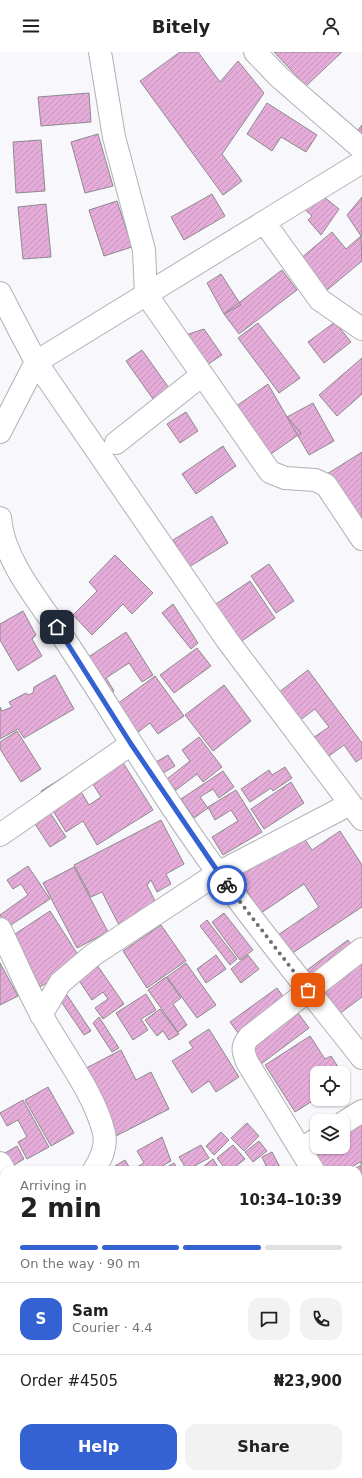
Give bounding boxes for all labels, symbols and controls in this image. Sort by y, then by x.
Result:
icon: menu [20,15,42,37]
icon: person [320,15,342,37]
text: Bitely [152,16,210,37]
pin [40,610,74,644]
icon: home [46,616,68,638]
courier [207,865,247,905]
icon: bike [216,874,238,896]
pin [291,973,325,1007]
icon: bag [297,979,319,1001]
map controls [310,1066,350,1154]
button: locate [310,1066,350,1106]
button: layers [310,1114,350,1154]
text: Arriving in [20,1178,87,1193]
text: 10:34–10:39 [239,1191,342,1209]
text: 2 min [20,1193,102,1223]
text: On the way · 90 m [20,1256,140,1271]
button: chat [248,1298,290,1340]
button: phone [300,1298,342,1340]
text: Sam [72,1302,109,1320]
text: S [36,1310,46,1328]
text: Courier · 4.4 [72,1320,153,1335]
text: Order #4505 [20,1372,118,1390]
text: ₦23,900 [274,1372,342,1390]
button: Help [20,1424,177,1470]
button: Share [185,1424,342,1470]

